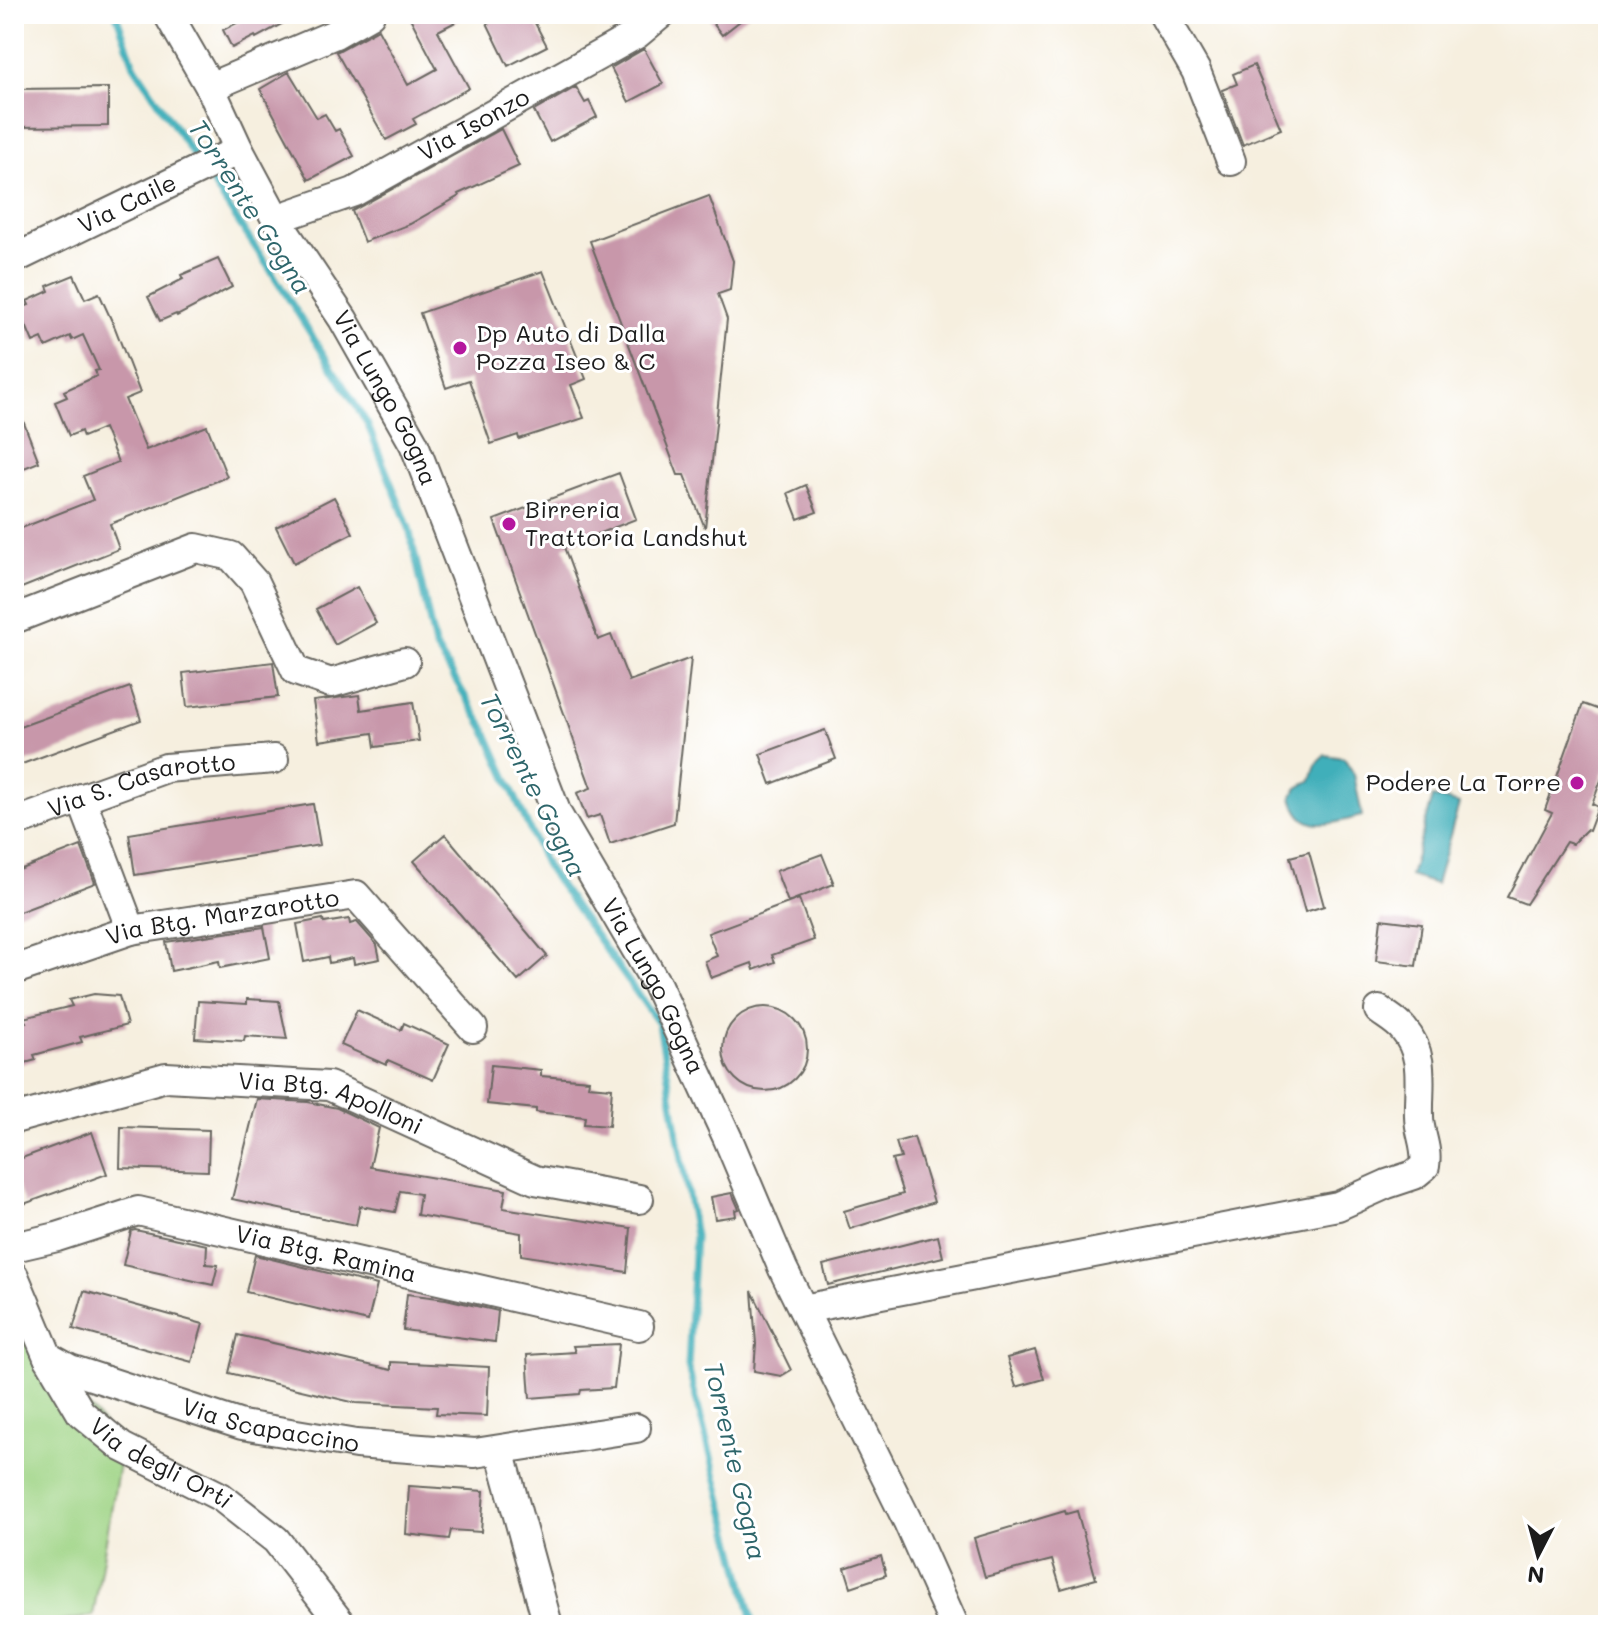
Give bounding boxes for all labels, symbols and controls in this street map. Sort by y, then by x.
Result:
street label: Via Isonzo [412,80,534,167]
water label: Torrente Gogna [181,112,320,301]
street label: Via Caile [72,166,181,240]
street label: Via Lungo Gogna [327,304,445,489]
place label: Dp Auto di Dalla Pozza Iseo & C [476,317,666,376]
marker: Dp Auto di Dalla Pozza Iseo & C [451,339,469,357]
place label: Birreria Trattoria Landshut [525,493,748,552]
marker: Birreria Trattoria Landshut [500,515,518,533]
water label: Torrente Gogna [473,687,595,883]
street label: Via S. Casarotto [43,745,236,824]
place label: Podere La Torre [1366,766,1561,797]
marker: Podere La Torre [1568,774,1586,792]
street label: Via Btg. Marzarotto [101,881,341,952]
street label: Via Lungo Gogna [595,892,713,1079]
street label: Via Btg. Apolloni [237,1064,428,1141]
street label: Via Btg. Ramina [233,1217,420,1288]
water label: Torrente Gogna [697,1358,775,1563]
street label: Via Scapaccino [178,1390,362,1458]
street label: Via degli Orti [84,1410,240,1515]
north arrow [1498,1515,1578,1595]
text: N [1526,1560,1546,1591]

